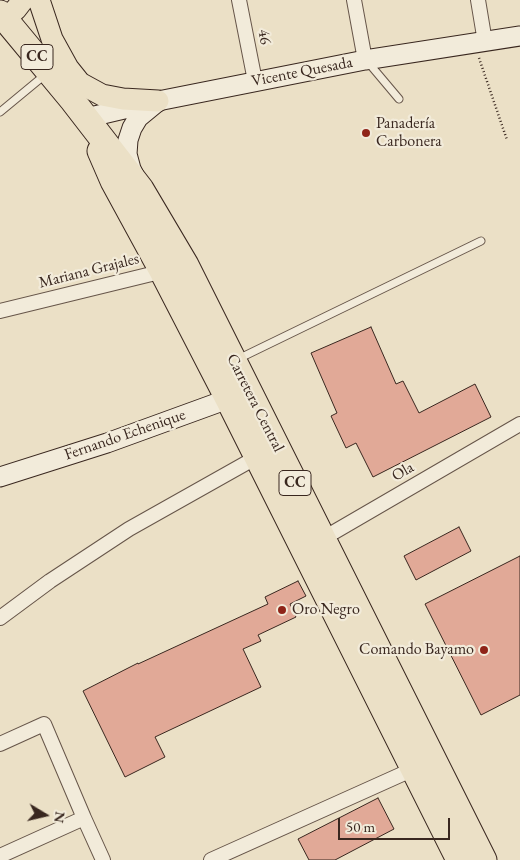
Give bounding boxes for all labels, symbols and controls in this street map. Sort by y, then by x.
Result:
street label: 46 [253,28,275,46]
road number: CC [21,44,53,70]
street label: Vicente Quesada [250,53,354,91]
place label: Panadería Carbonera [376,114,442,152]
marker: Panadería Carbonera [360,127,372,139]
street label: Mariana Grajales [37,249,141,293]
street label: Carretera Central [222,351,288,455]
street label: Fernando Echenique [62,405,188,465]
street label: Ola [388,458,418,486]
road number: CC [279,470,311,496]
place label: Oro Negro [292,600,360,620]
marker: Oro Negro [276,604,288,616]
place label: Comando Bayamo [359,640,474,660]
marker: Comando Bayamo [478,644,490,656]
north arrow [20,790,70,840]
scale bar [340,808,452,840]
text: N [50,810,70,824]
text: 50 m [346,817,375,836]

